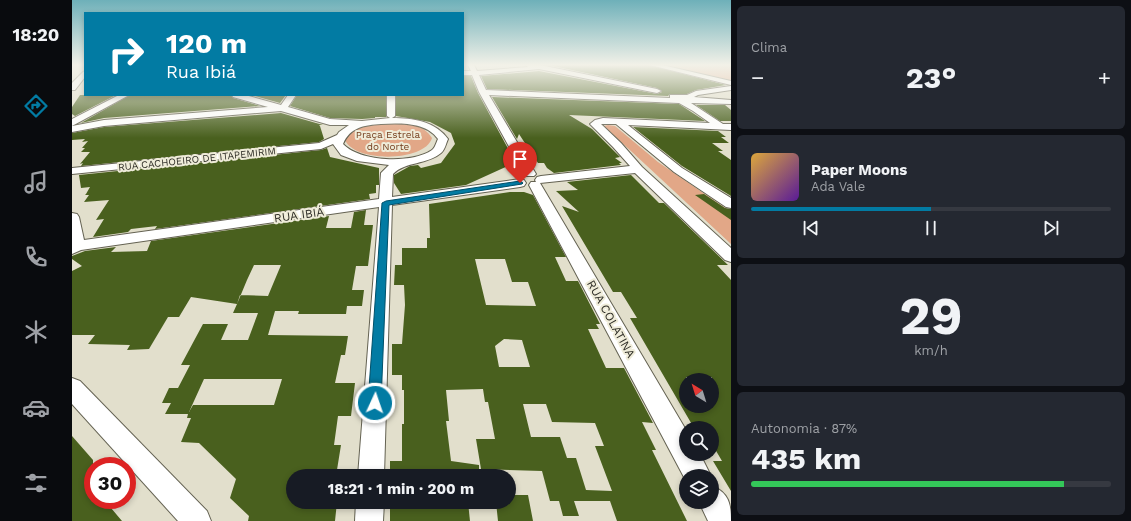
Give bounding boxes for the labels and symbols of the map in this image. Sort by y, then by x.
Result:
park label: Praça Estrela do Norte [356,129,421,152]
pin [503,142,537,183]
street label: RUA CACHOEIRO DE ITAPEMIRIM [118,145,276,173]
street label: RUA IBIÁ [273,205,325,225]
street label: RUA COLATINA [584,278,638,360]
north arrow [679,373,719,413]
position arrow [354,382,396,424]
speed limit sign: 30 [84,457,136,509]

